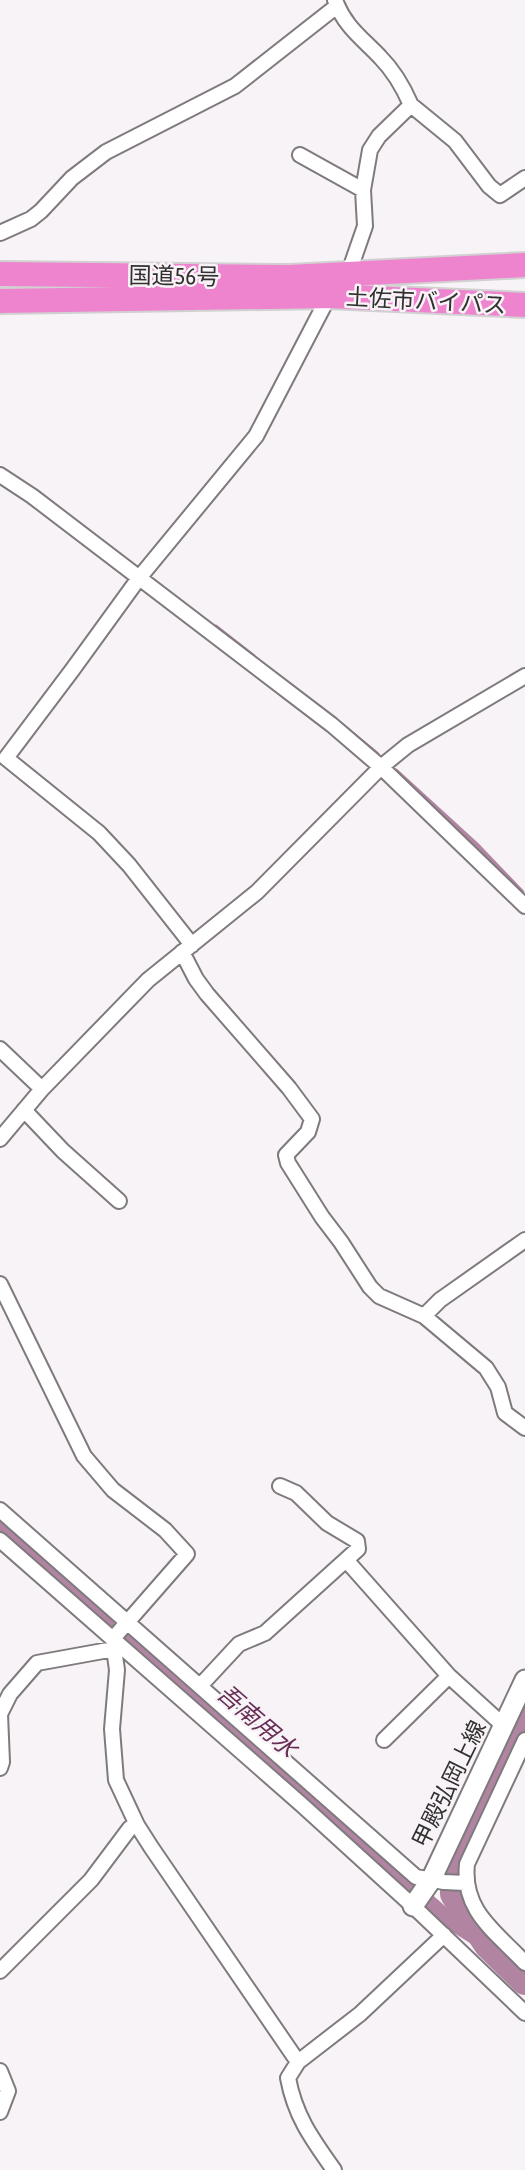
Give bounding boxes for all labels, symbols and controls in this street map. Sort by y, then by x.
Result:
street label: 国道56号 [128,262,220,290]
street label: 土佐市バイパス [345,284,507,318]
water label: 吾南用水 [212,1679,305,1764]
street label: 甲殿弘岡上線 [407,1716,491,1852]

